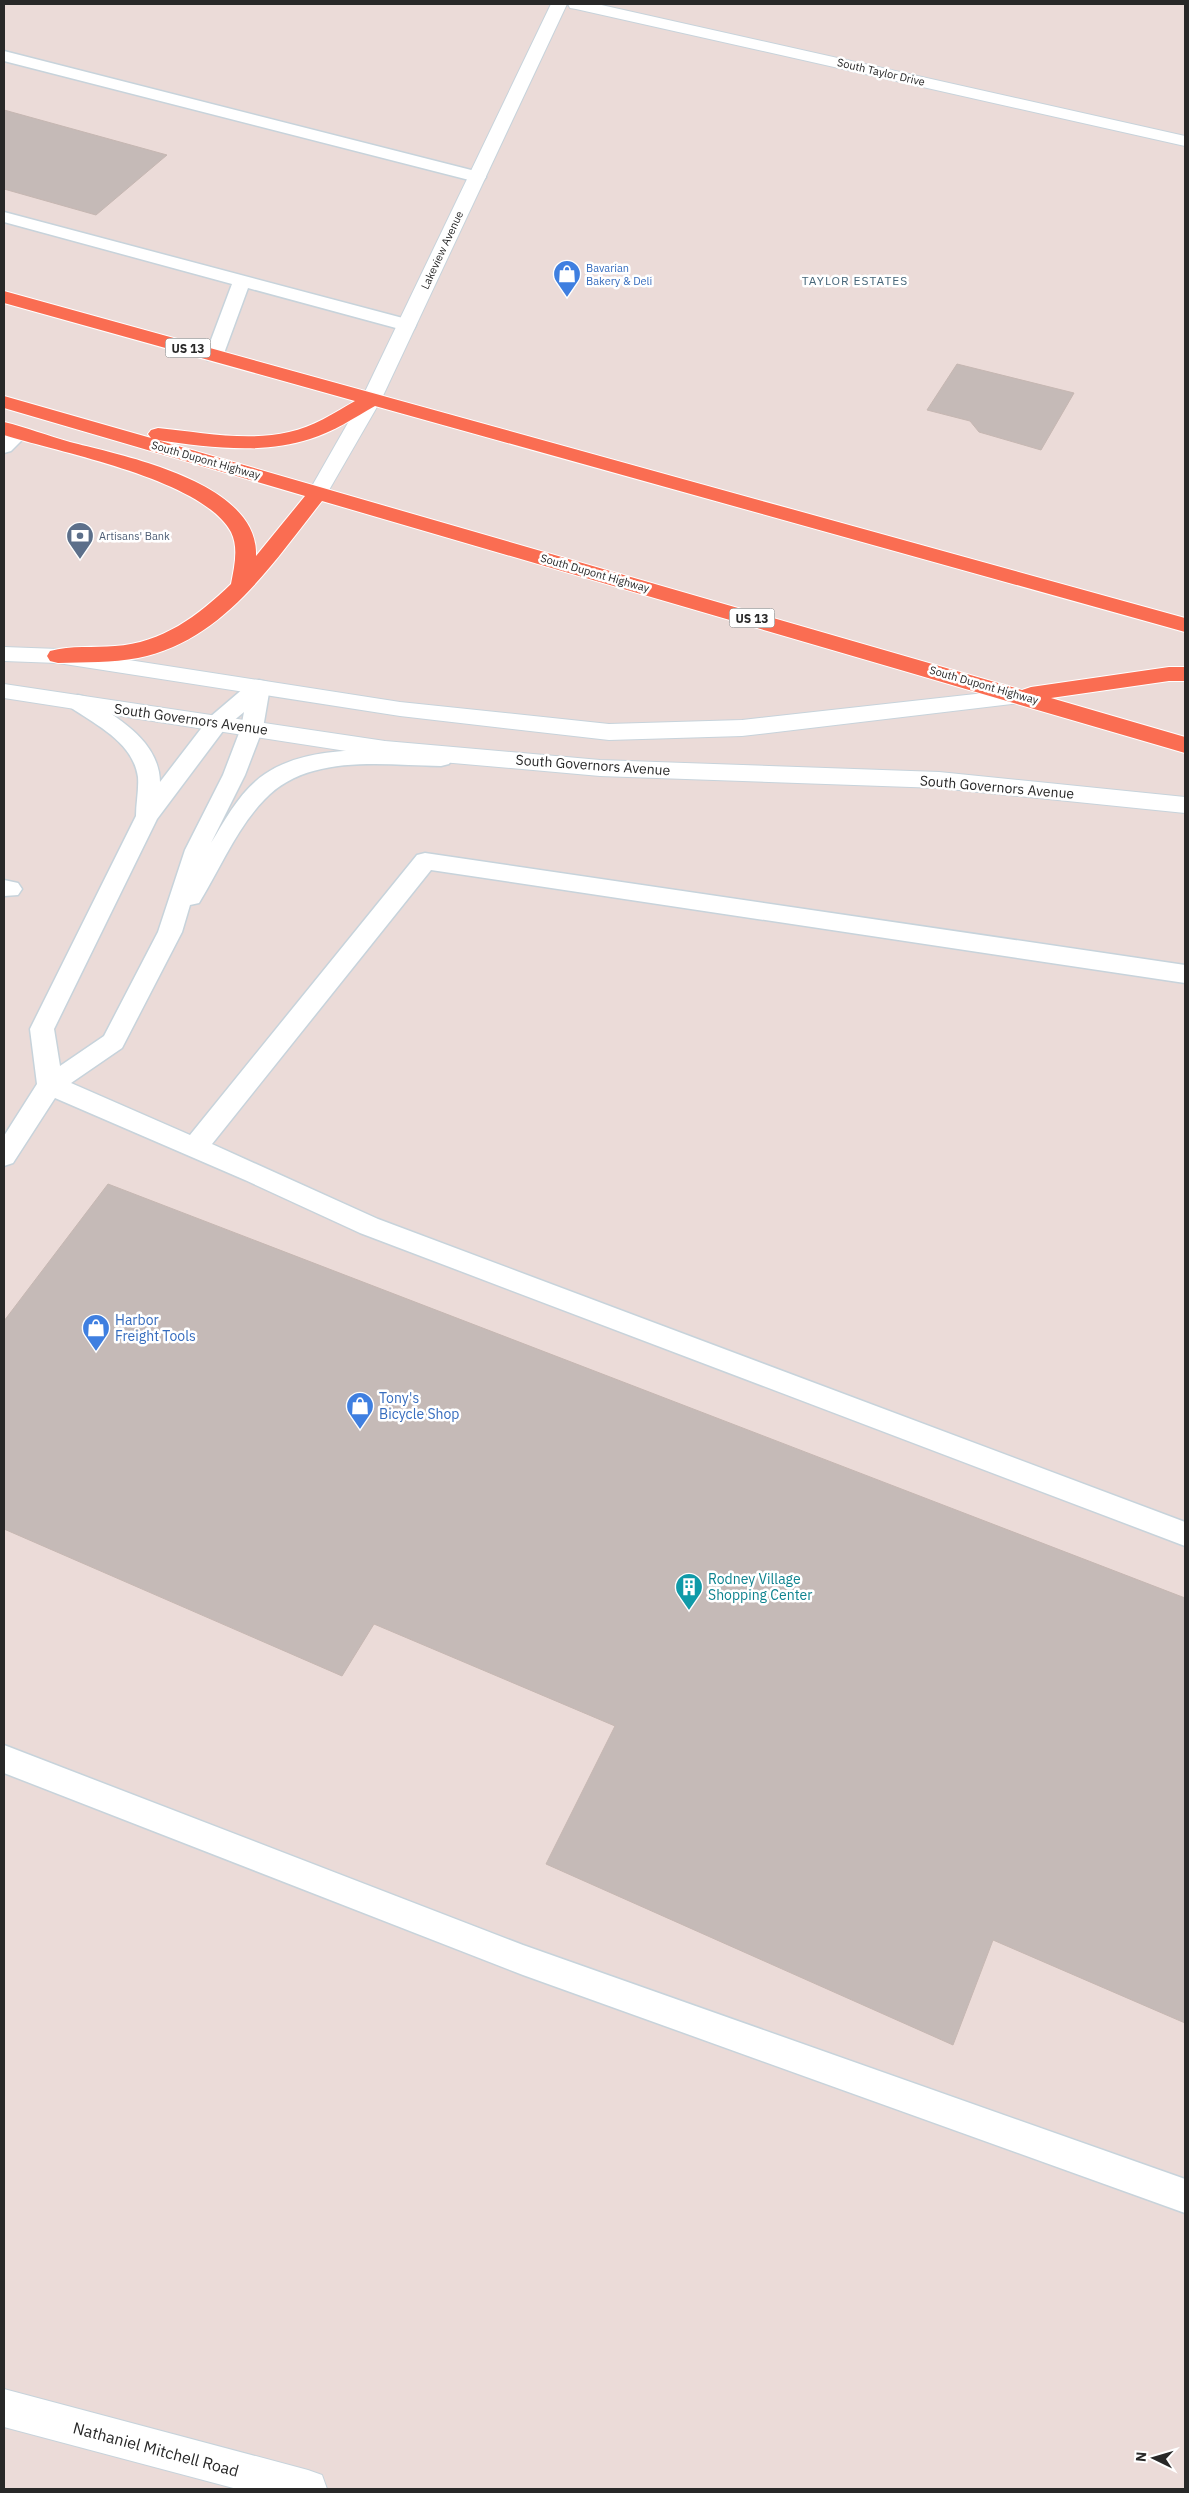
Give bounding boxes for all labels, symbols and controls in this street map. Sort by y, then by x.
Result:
street label: South Taylor Drive [836,55,926,89]
street label: Lakeview Avenue [418,209,466,291]
shop icon: Bavarian Bakery & Deli [552,259,582,298]
place label: Bavarian Bakery & Deli [586,261,652,288]
district label: TAYLOR ESTATES [802,273,908,288]
road number: US 13 [166,338,210,358]
street label: South Dupont Highway [150,438,263,482]
bank icon: Artisans' Bank [65,521,95,560]
place label: Artisans' Bank [99,529,170,543]
street label: South Dupont Highway [539,551,652,595]
road number: US 13 [730,608,774,628]
street label: South Dupont Highway [928,663,1041,707]
street label: South Governors Avenue [113,699,269,739]
street label: South Governors Avenue [515,751,671,779]
street label: South Governors Avenue [919,771,1075,803]
place label: Harbor Freight Tools [115,1311,196,1345]
shop icon: Harbor Freight Tools [81,1313,111,1352]
place label: Tony's Bicycle Shop [379,1389,460,1423]
shop icon: Tony's Bicycle Shop [345,1391,375,1430]
place label: Rodney Village Shopping Center [708,1570,812,1604]
building icon: Rodney Village Shopping Center [674,1572,704,1611]
street label: Nathaniel Mitchell Road [71,2417,241,2481]
north arrow [1129,2433,1179,2483]
text: N [1132,2451,1150,2463]

